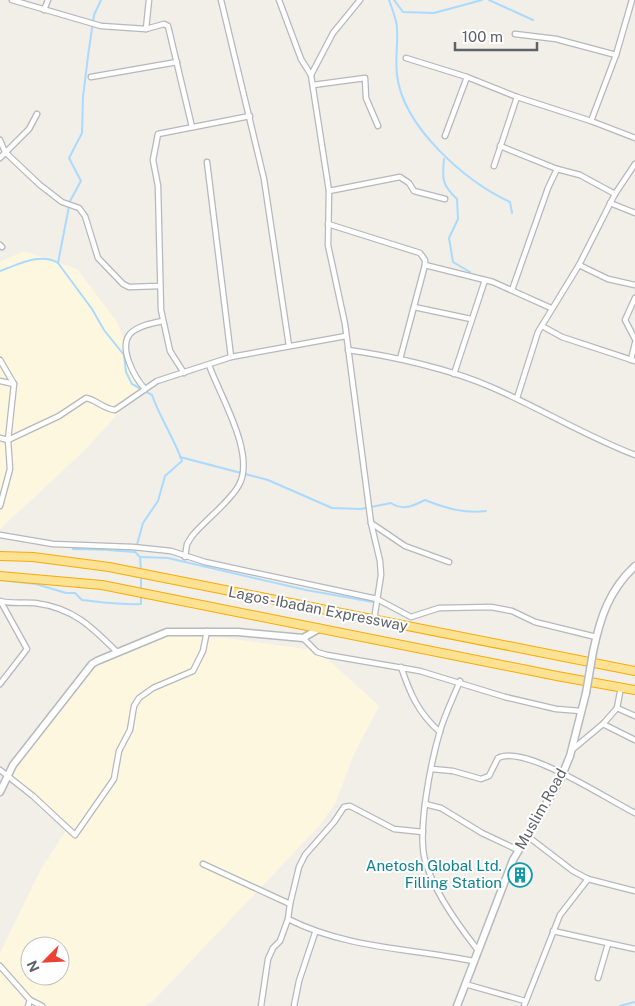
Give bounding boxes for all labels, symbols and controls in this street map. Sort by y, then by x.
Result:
scale bar [455,20,538,52]
text: 100 m [462,28,503,45]
street label: Lagos-Ibadan Expressway [227,583,409,634]
street label: Muslim Road [511,765,570,852]
place label: Anetosh Global Ltd. Filling Station [366,857,502,891]
building icon: Anetosh Global Ltd. Filling Station [507,862,533,888]
north arrow [20,936,70,986]
text: N [24,958,43,975]

